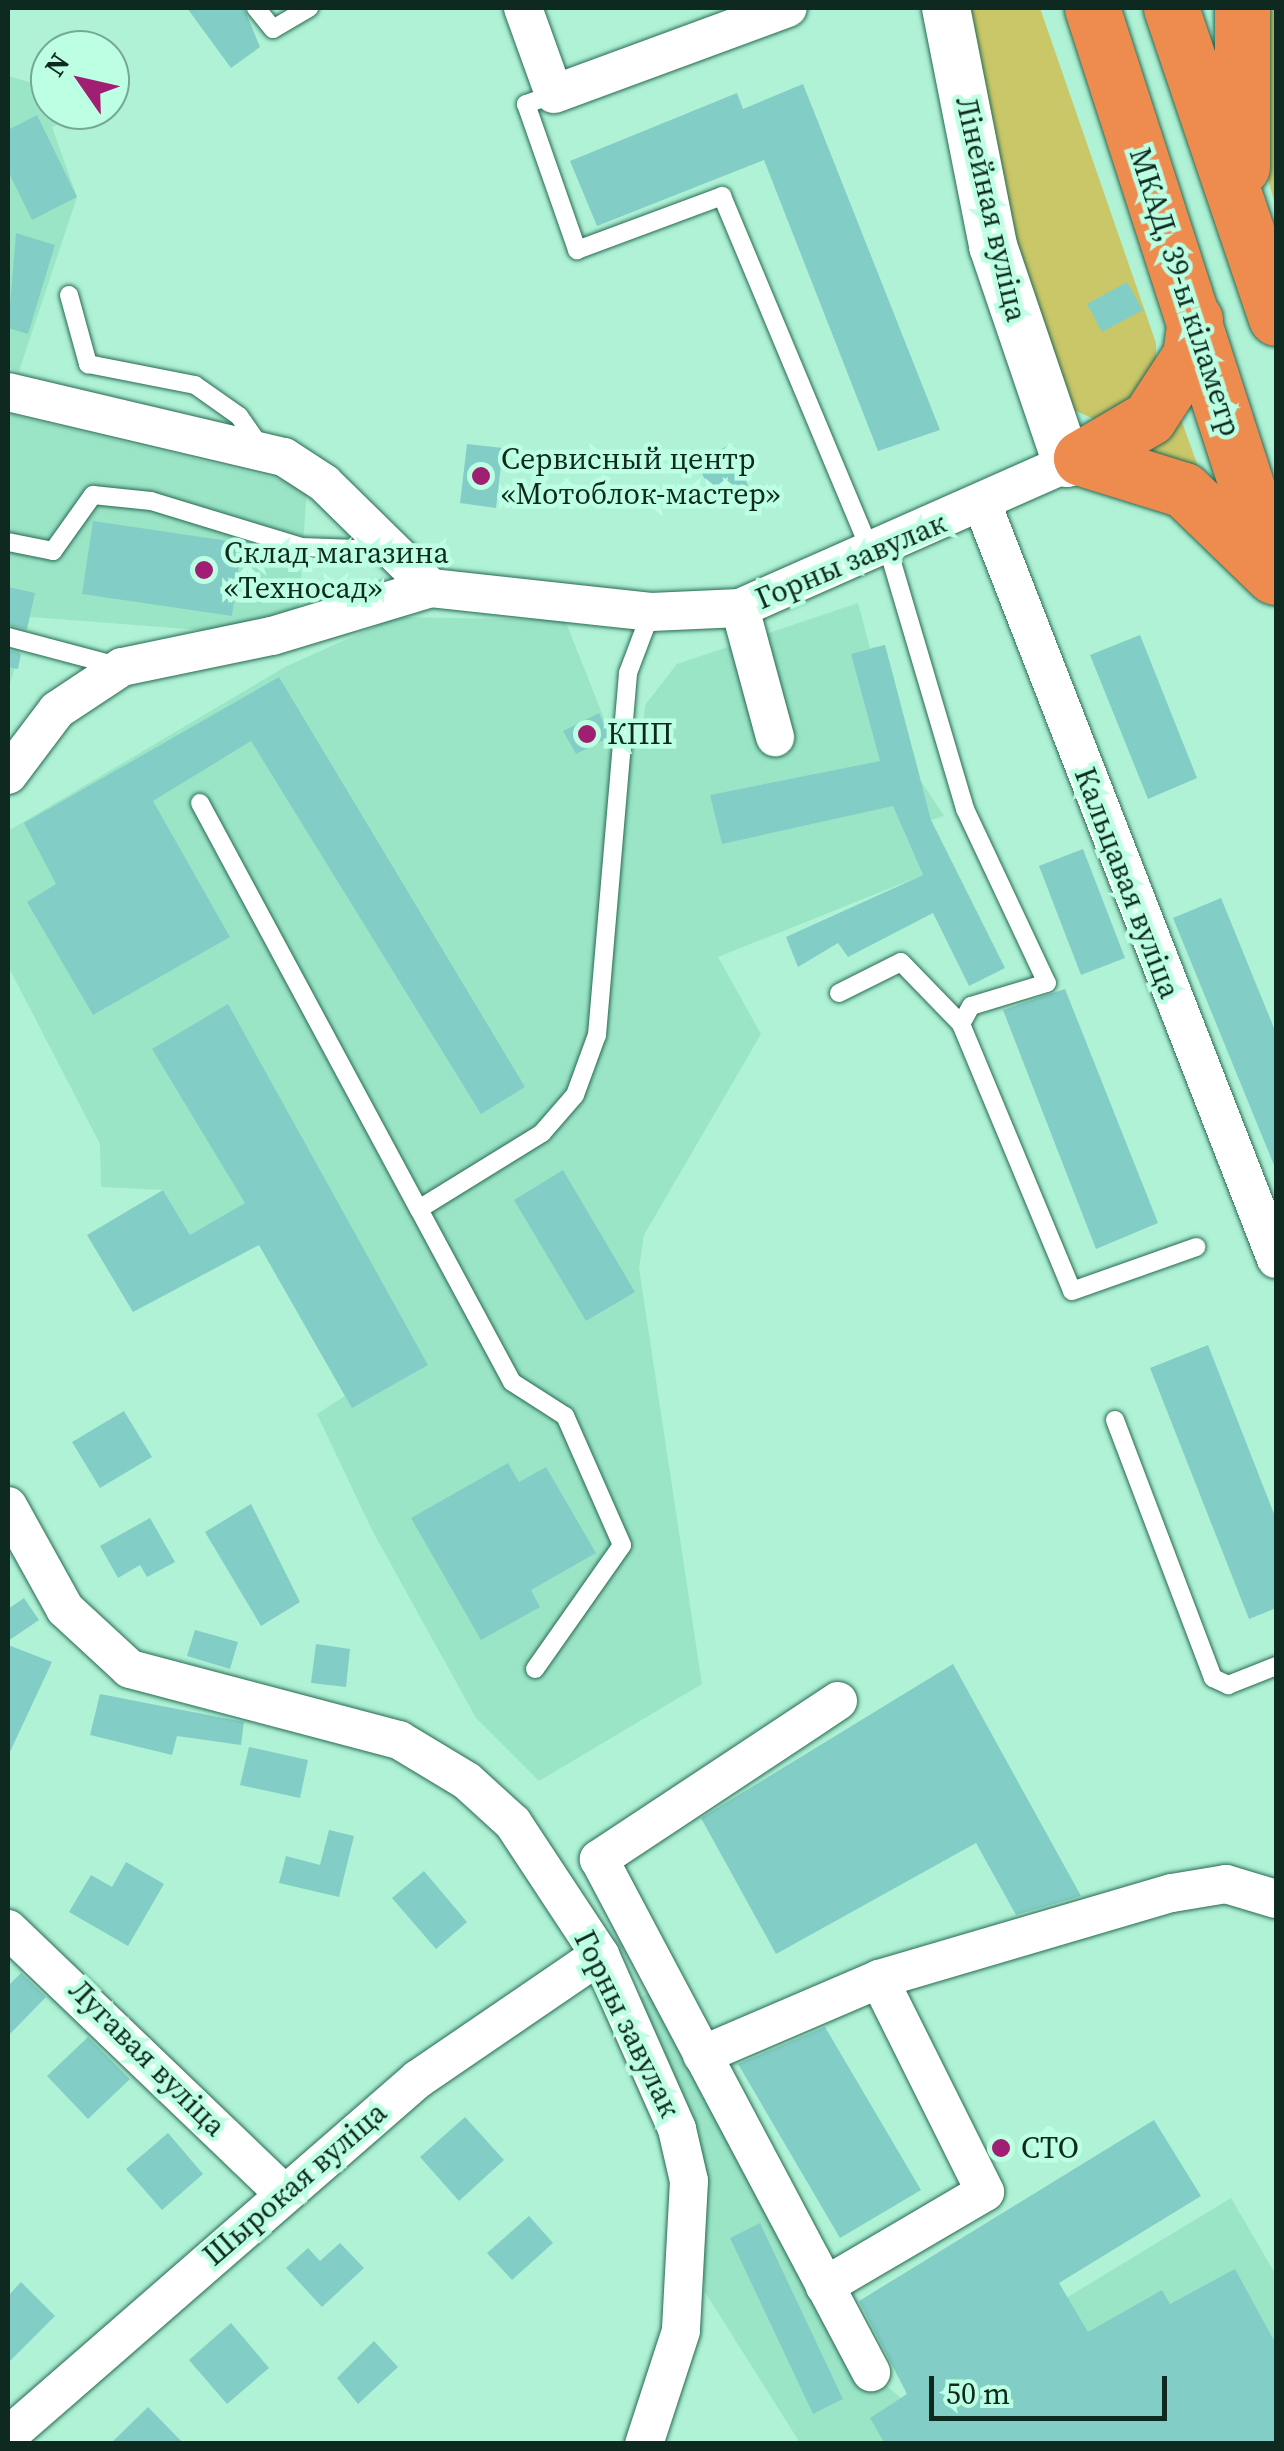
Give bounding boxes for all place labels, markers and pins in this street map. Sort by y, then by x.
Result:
place label: Сервисный центр «Мотоблок-мастер» [501,441,780,512]
marker: Сервисный центр «Мотоблок-мастер» [470,465,492,487]
place label: Склад магазина «Техносад» [224,535,449,606]
marker: Склад магазина «Техносад» [193,559,215,581]
place label: КПП [607,716,673,752]
marker: КПП [576,723,598,745]
place label: СТО [1021,2130,1079,2166]
marker: СТО [990,2137,1012,2159]

